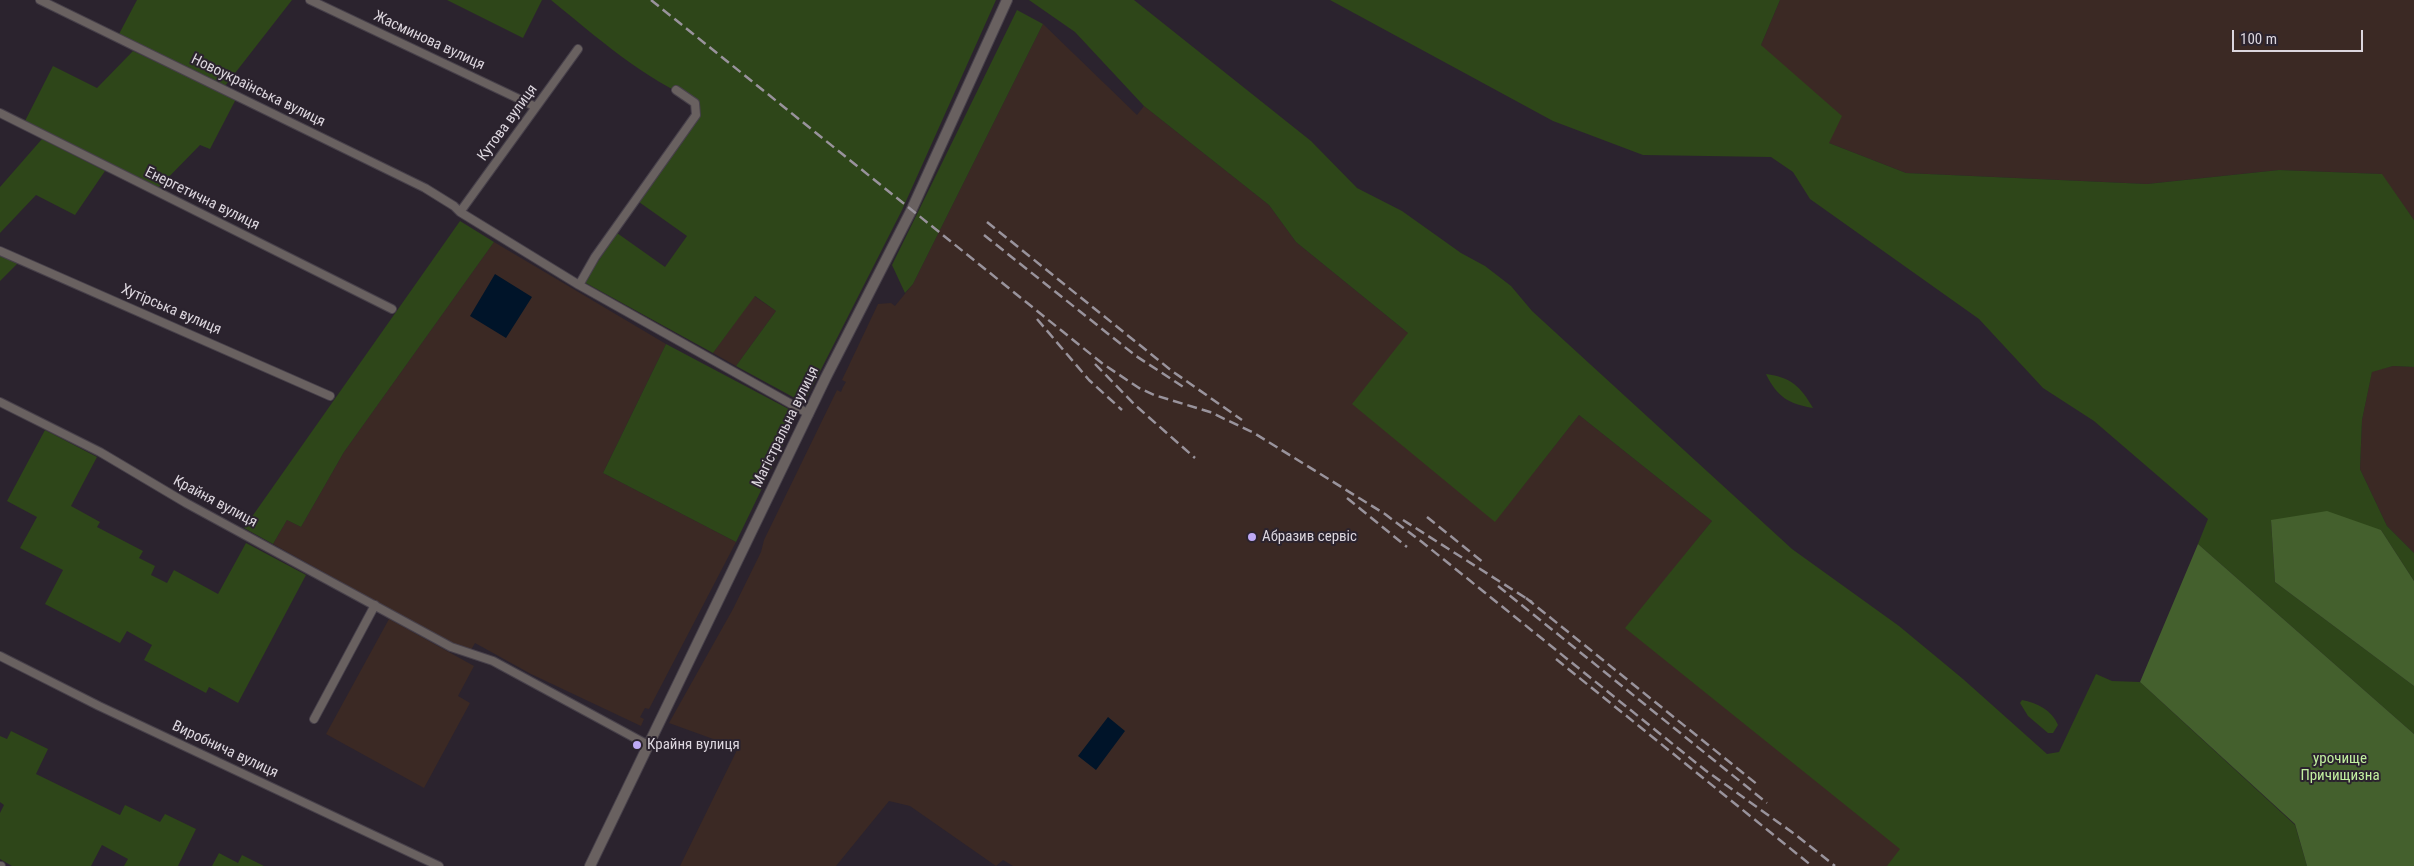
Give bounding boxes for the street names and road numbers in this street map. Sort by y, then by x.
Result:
street label: Жасминова вулиця [371,7,487,75]
street label: Новоукраїнська вулиця [188,51,328,131]
street label: Кутова вулиця [474,81,542,165]
street label: Енергетична вулиця [142,163,262,235]
street label: Хутірська вулиця [118,281,224,339]
street label: Магістральна вулиця [749,364,823,490]
street label: Крайня вулиця [170,472,260,532]
street label: Виробнича вулиця [169,718,281,782]

